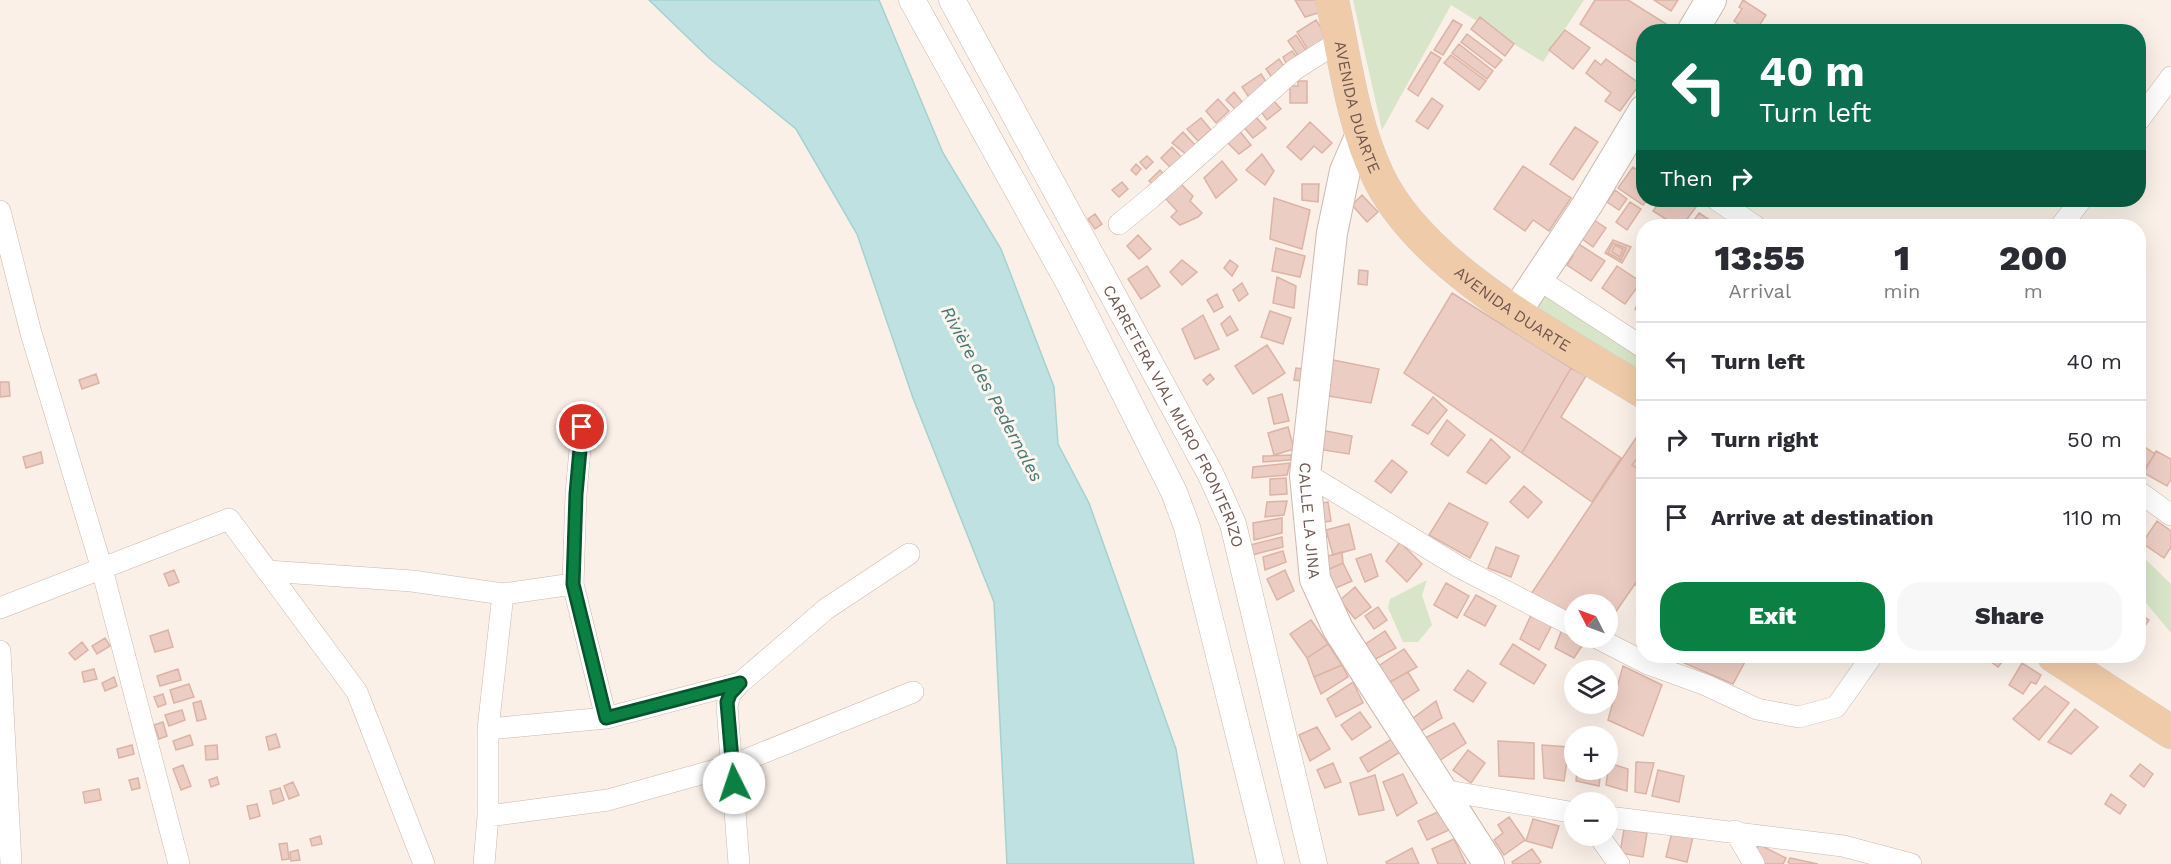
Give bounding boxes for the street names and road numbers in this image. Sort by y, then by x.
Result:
street label: AVENIDA DUARTE [1330,39,1384,176]
street label: AVENIDA DUARTE [1451,262,1574,356]
street label: CARRETERA VIAL MURO FRONTERIZO [1099,282,1247,549]
street label: CALLE LA JINA [1295,461,1324,580]

